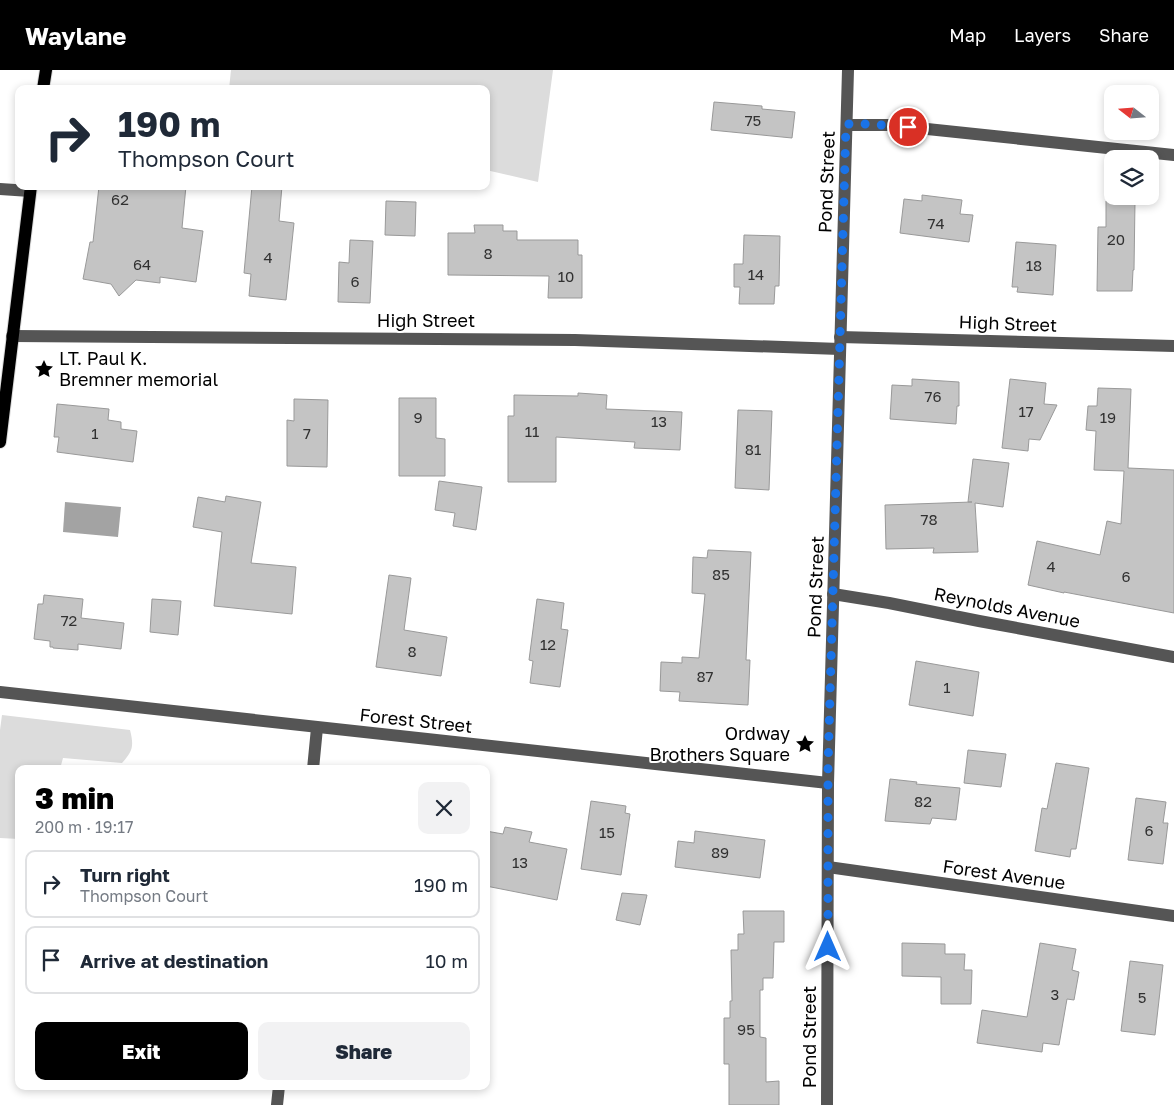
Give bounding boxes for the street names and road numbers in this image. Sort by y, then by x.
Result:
street label: Pond Street [813,130,839,233]
street label: High Street [377,309,475,331]
street label: High Street [958,310,1058,336]
street label: Pond Street [802,535,828,638]
street label: Reynolds Avenue [932,582,1082,632]
street label: Forest Street [359,703,474,737]
street label: Forest Avenue [942,855,1067,893]
street label: Pond Street [798,986,820,1088]

